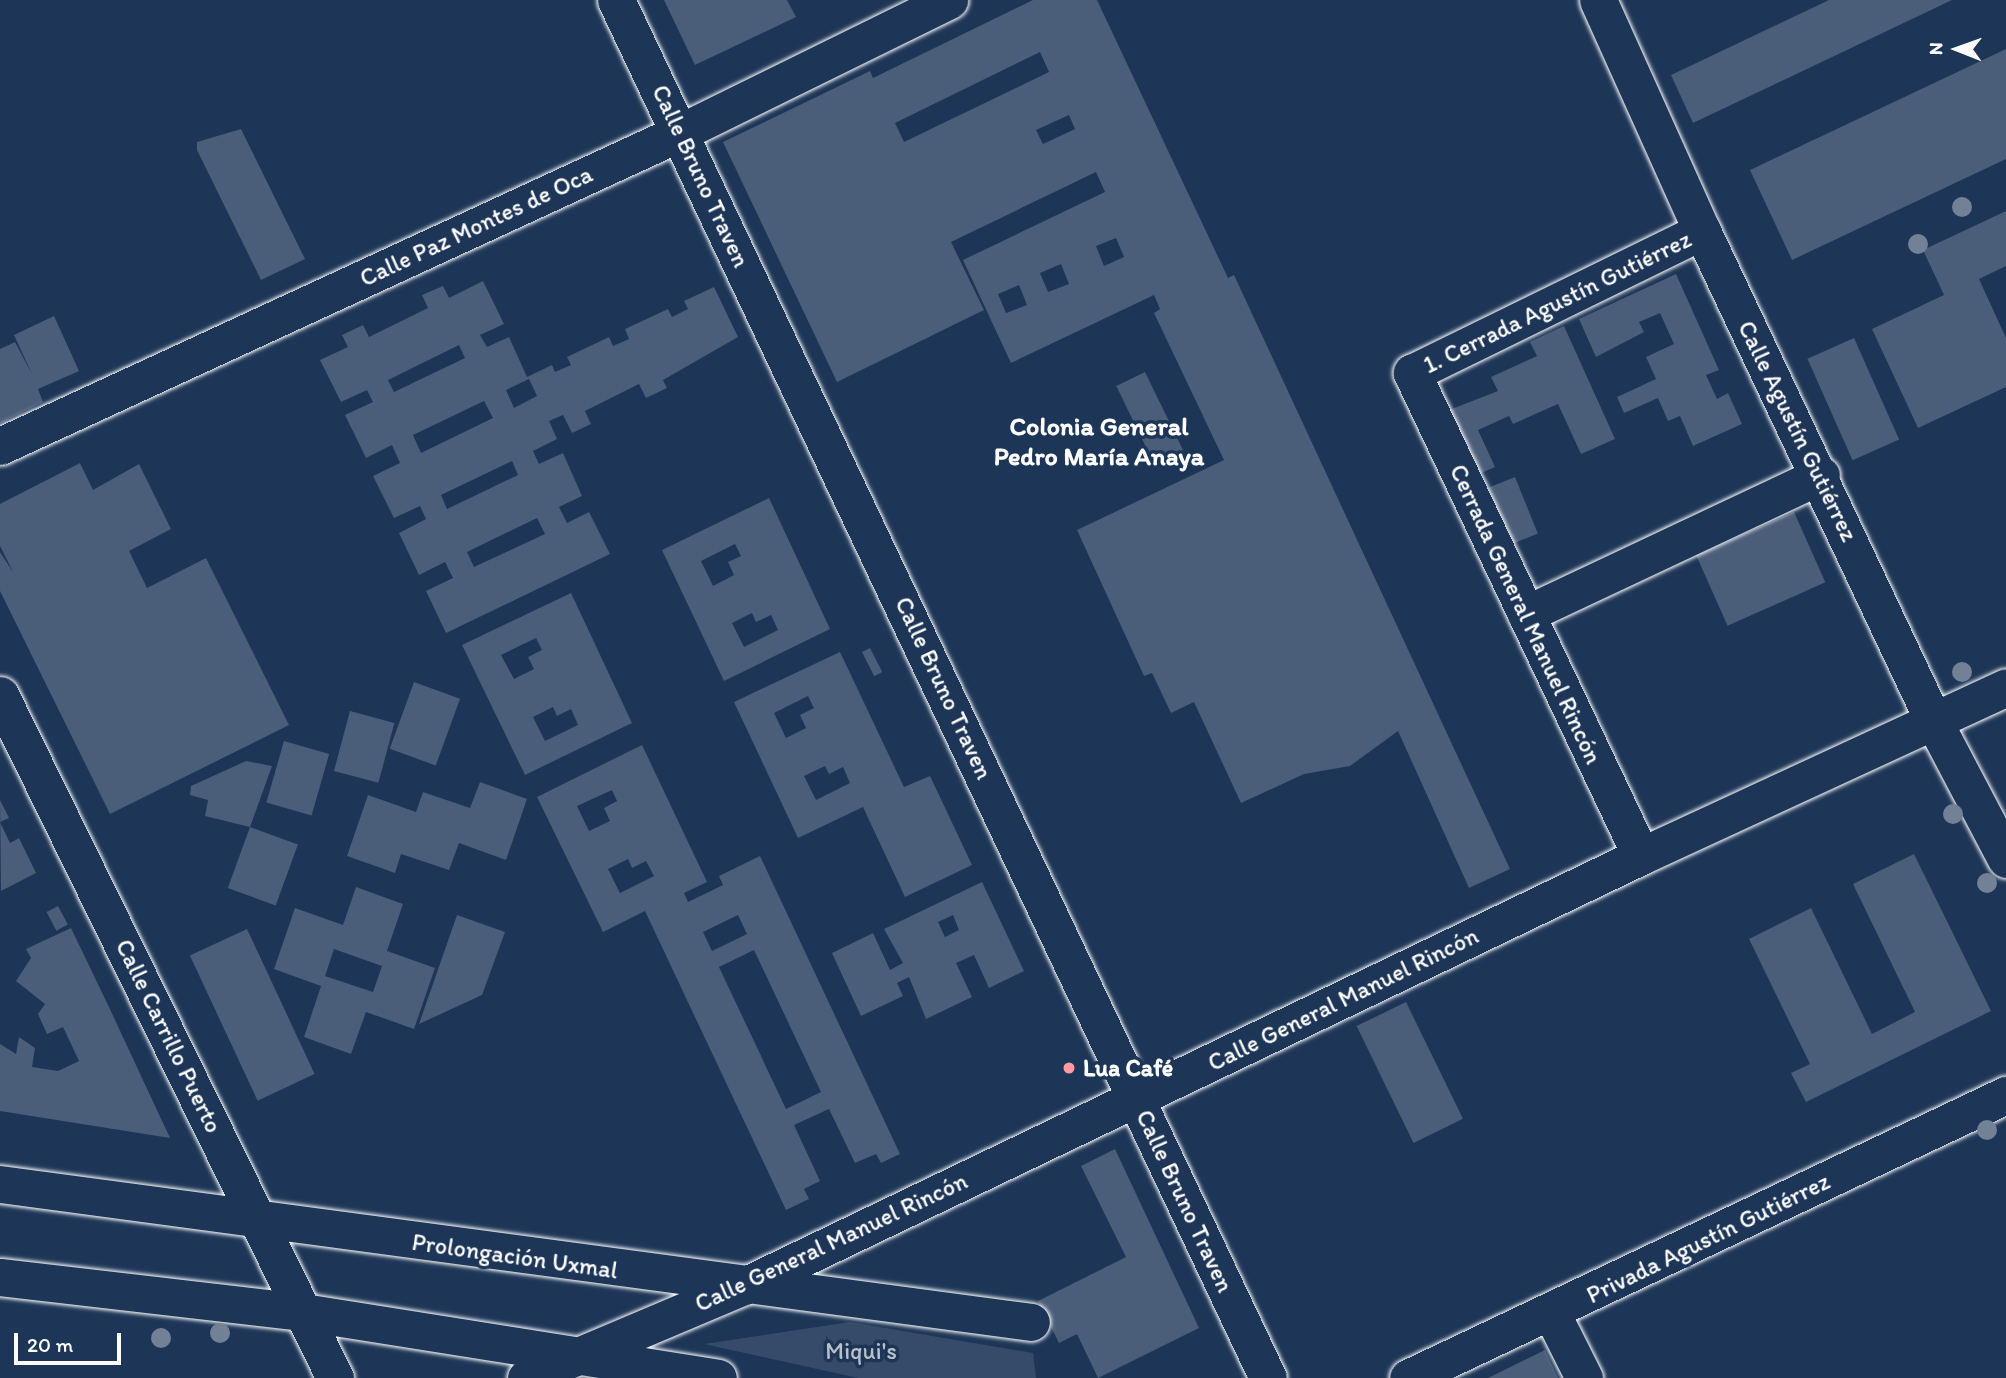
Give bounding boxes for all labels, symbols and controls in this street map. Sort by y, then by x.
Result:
north arrow [1922,14,1992,84]
text: N [1924,42,1947,55]
street label: Calle Bruno Traven [646,81,756,271]
street label: Calle Paz Montes de Oca [355,160,597,292]
street label: 1. Cerrada Agustín Gutiérrez [1419,225,1695,379]
street label: Calle Agustín Gutiérrez [1732,316,1864,546]
district label: Colonia General Pedro María Anaya [994,411,1204,472]
street label: Cerrada General Manuel Rincón [1444,459,1608,769]
street label: Calle Bruno Traven [889,593,999,783]
street label: Calle General Manuel Rincón [1203,921,1483,1077]
street label: Calle Carrillo Puerto [110,935,228,1137]
place label: Lua Café [1083,1054,1173,1082]
marker: Lua Café [1061,1060,1077,1076]
street label: Calle Bruno Traven [1130,1106,1240,1296]
street label: Calle General Manuel Rincón [690,1166,972,1318]
street label: Privada Agustín Gutiérrez [1582,1167,1834,1309]
street label: Prolongación Uxmal [410,1227,620,1285]
scale bar [18,1318,124,1362]
text: 20 m [27,1332,73,1357]
park label: Miqui's [825,1337,897,1365]

